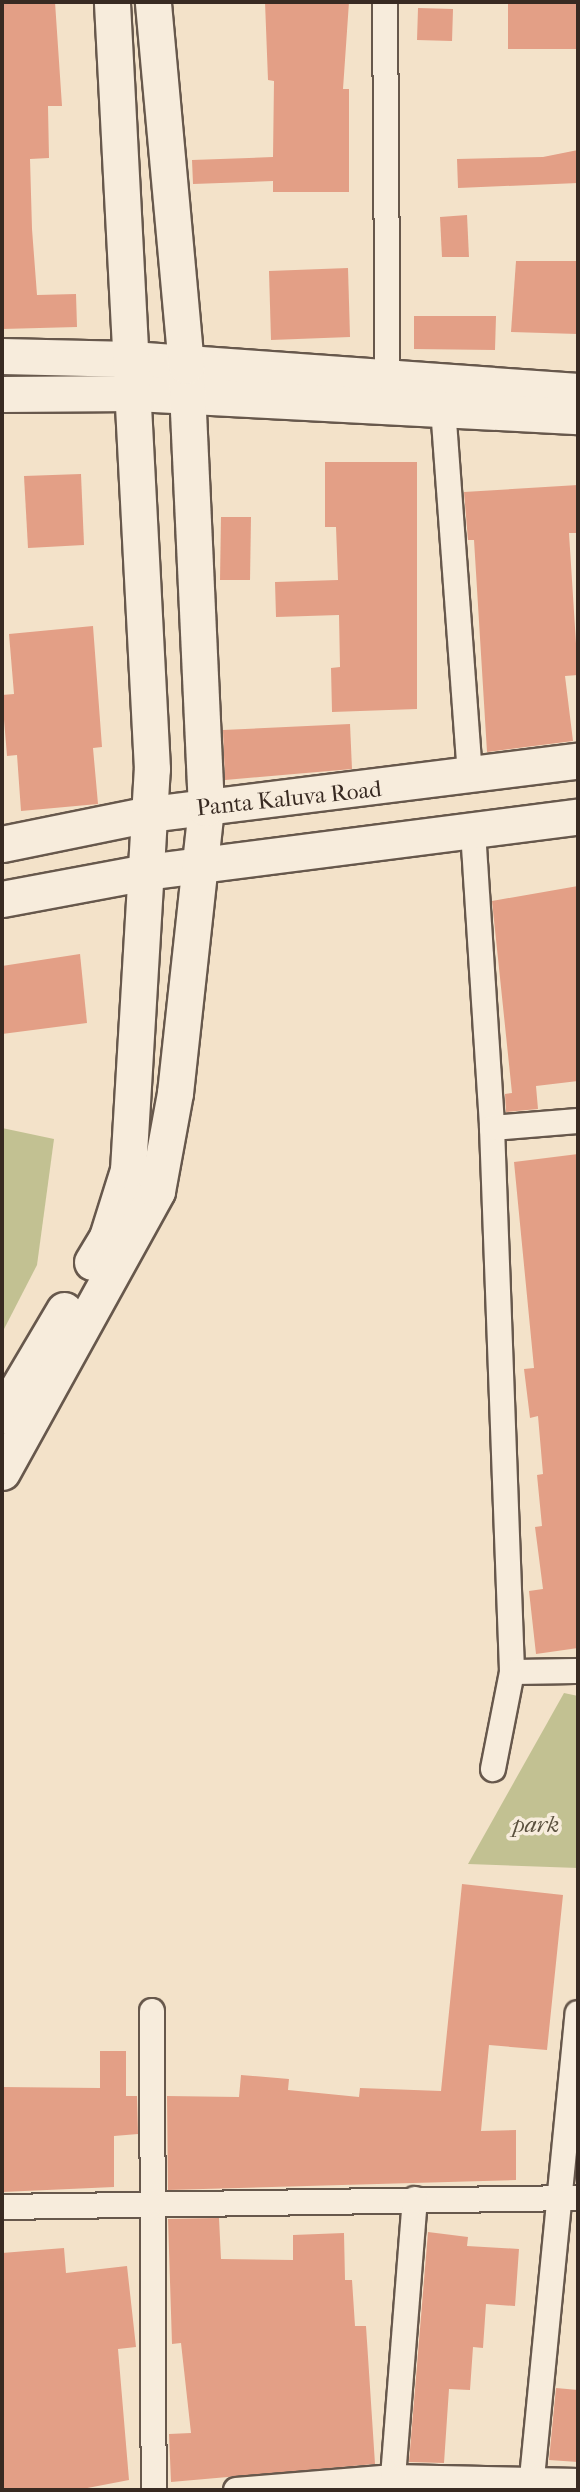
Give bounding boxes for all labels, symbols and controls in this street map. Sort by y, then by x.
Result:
street label: Panta Kaluva Road [195,776,383,822]
park label: park [513,1811,559,1839]

